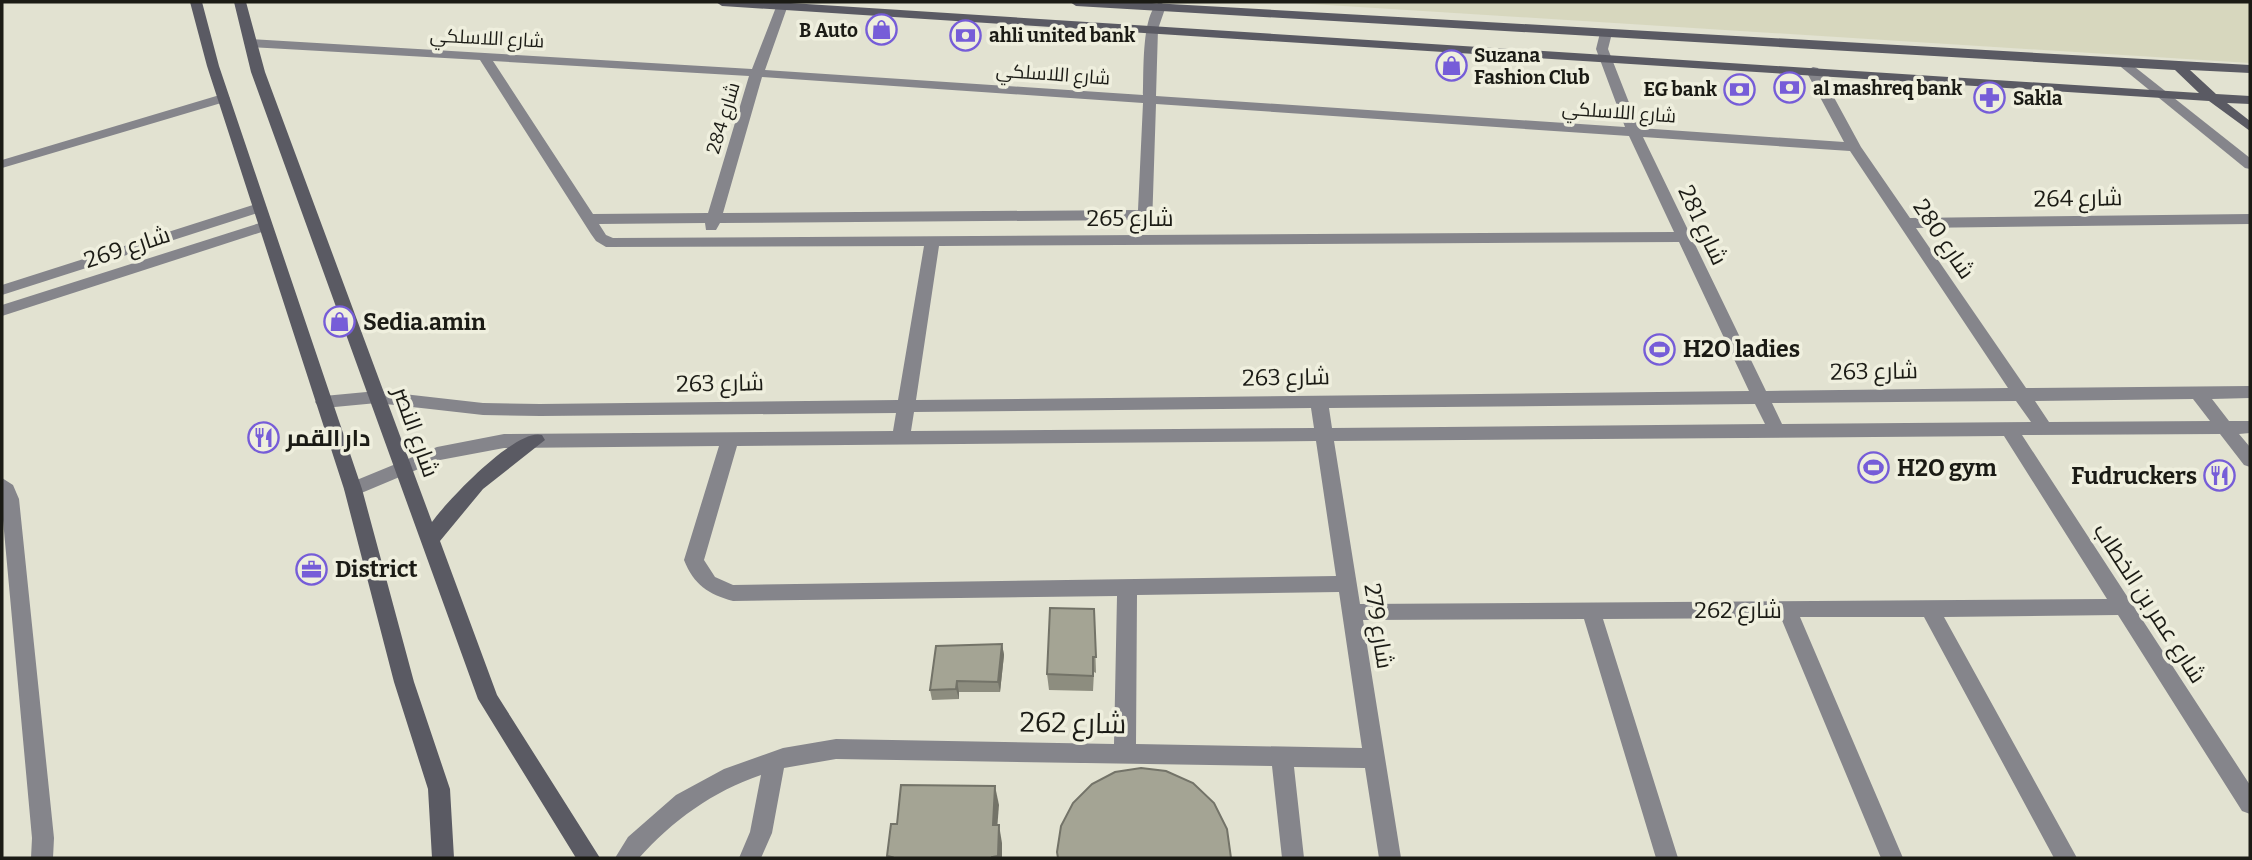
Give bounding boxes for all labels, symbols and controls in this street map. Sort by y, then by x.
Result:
shop icon: B Auto [864,13,898,47]
bank icon: ahli united bank [949,18,983,52]
place label: B Auto [799,19,858,42]
street label: شارع اللاسلكي [429,24,545,55]
place label: ahli united bank [989,24,1136,47]
place label: Suzana Fashion Club [1474,44,1590,89]
shop icon: Suzana Fashion Club [1434,49,1468,83]
street label: شارع اللاسلكي [995,59,1111,92]
bank icon: al mashreq bank [1773,71,1807,105]
bank icon: EG bank [1723,72,1757,106]
place label: al mashreq bank [1813,77,1963,100]
place label: EG bank [1643,78,1718,101]
street label: شارع 284 [701,80,747,157]
pharmacy icon: Sakla [1973,81,2007,115]
place label: Sakla [2013,87,2063,110]
street label: شارع اللاسلكي [1561,97,1677,130]
street label: شارع 281 [1671,181,1734,270]
street label: شارع 264 [2033,183,2123,215]
street label: شارع 280 [1906,194,1981,285]
street label: شارع 265 [1086,204,1174,234]
street label: شارع 269 [81,220,174,276]
shop icon: Sedia.amin [323,305,357,339]
place label: Sedia.amin [363,308,486,336]
sports icon: H2O ladies [1643,332,1677,366]
place label: H2O ladies [1683,335,1800,363]
street label: شارع 263 [1830,356,1918,388]
street label: شارع 263 [1242,362,1330,394]
street label: شارع 263 [676,368,764,400]
street label: شارع النصر [384,381,445,482]
restaurant icon: دار القمر [246,421,280,455]
place label: دار القمر [285,424,370,452]
sports icon: H2O gym [1857,451,1891,485]
place label: H2O gym [1897,454,1997,482]
restaurant icon: Fudruckers [2203,459,2237,493]
place label: Fudruckers [2071,462,2197,490]
street label: شارع عمر بن الخطاب [2086,518,2212,689]
office icon: District [295,552,329,586]
place label: District [335,555,417,583]
street label: شارع 279 [1356,581,1400,671]
street label: شارع 262 [1694,596,1782,626]
street label: شارع 262 [1019,706,1127,742]

